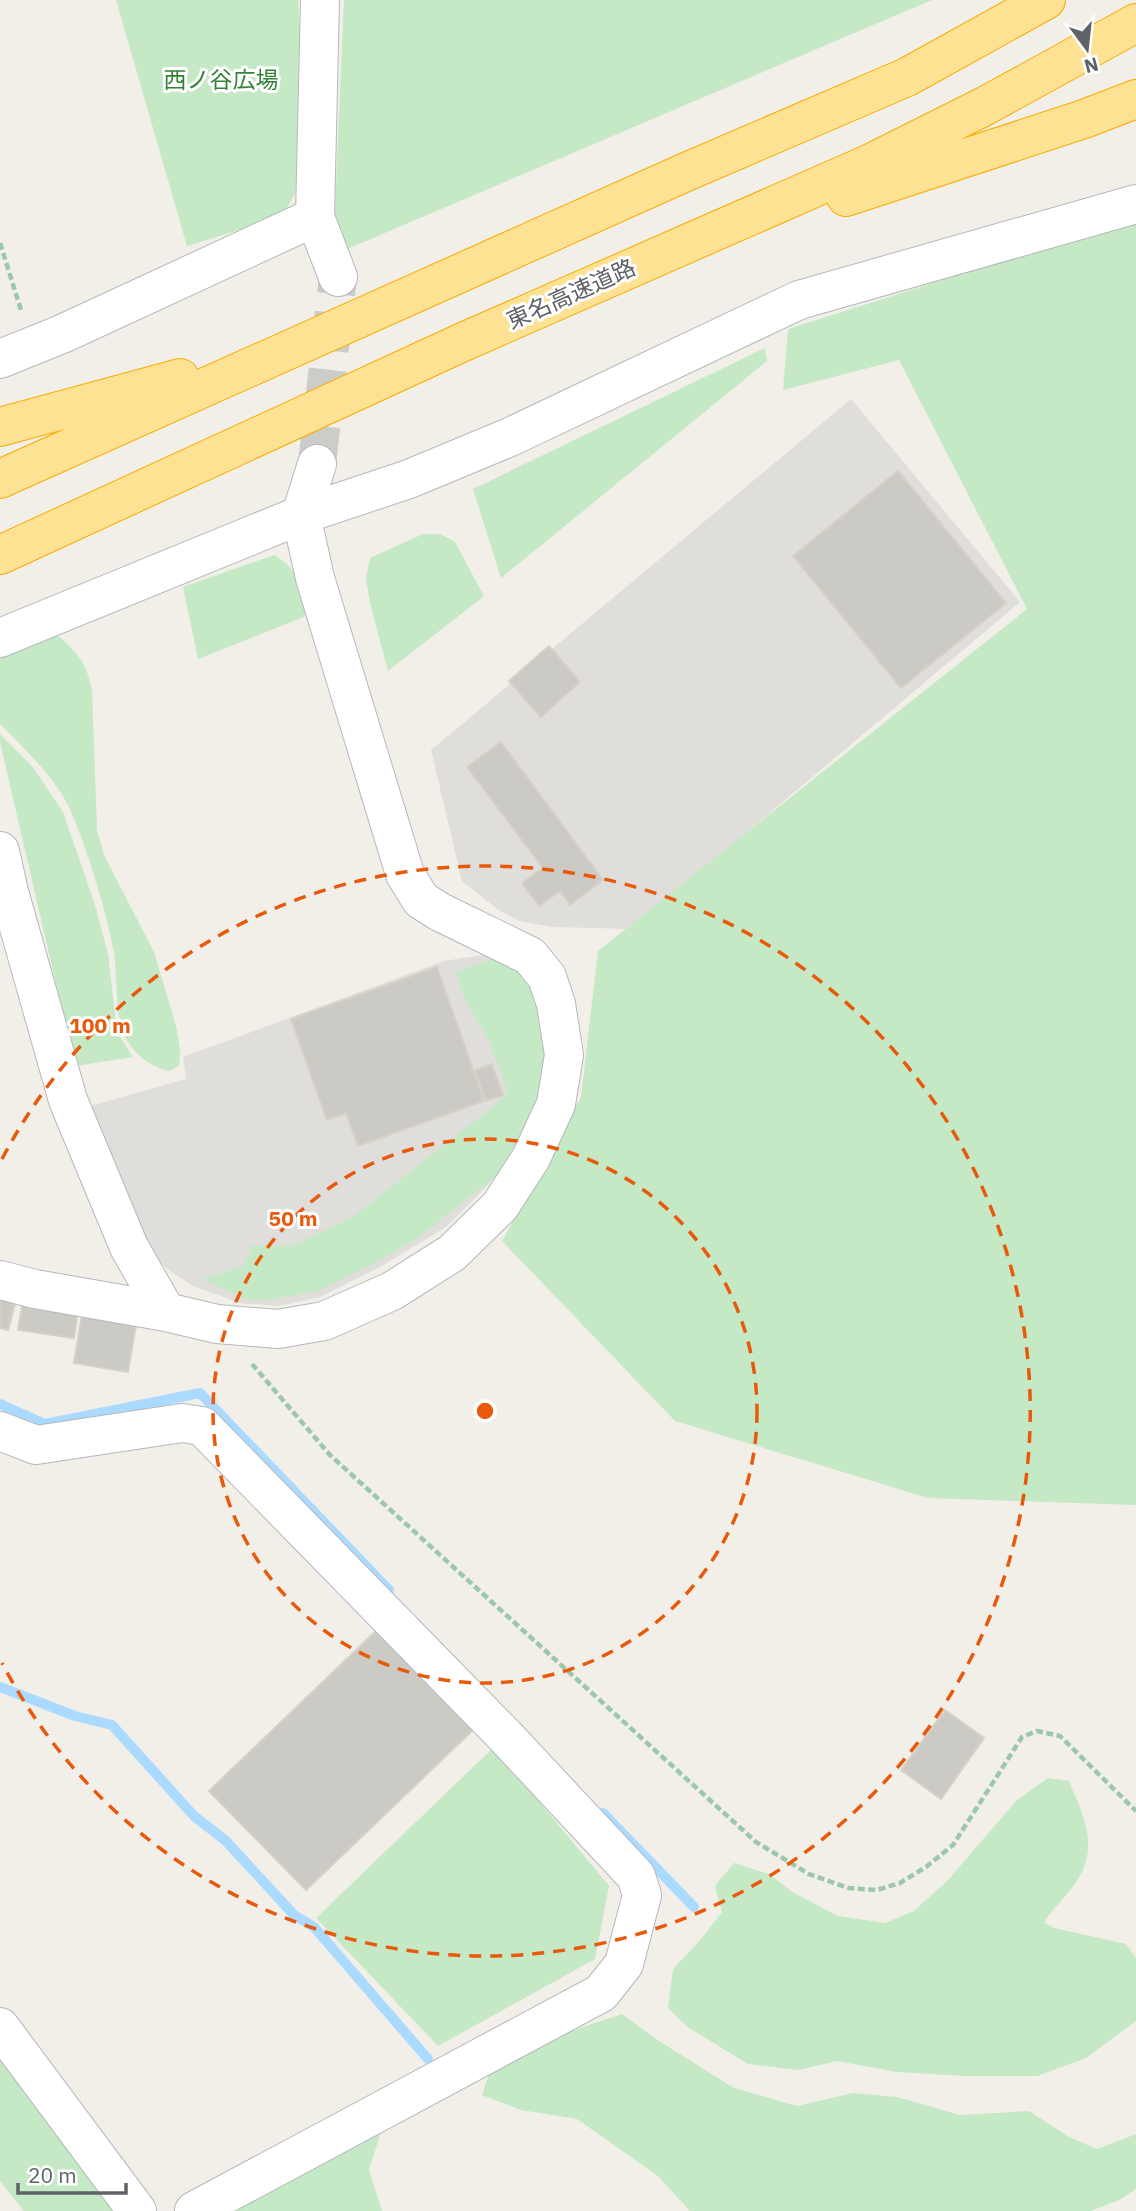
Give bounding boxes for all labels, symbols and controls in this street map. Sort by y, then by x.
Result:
north arrow [1052,14,1122,84]
text: N [1082,52,1101,79]
park label: 西ノ谷広場 [164,64,279,94]
street label: 東名高速道路 [501,251,640,335]
text: 100 m [69,1011,131,1039]
text: 50 m [269,1204,317,1232]
centre of rings [473,1399,497,1423]
scale bar [18,2152,126,2196]
text: 20 m [28,2161,77,2189]

